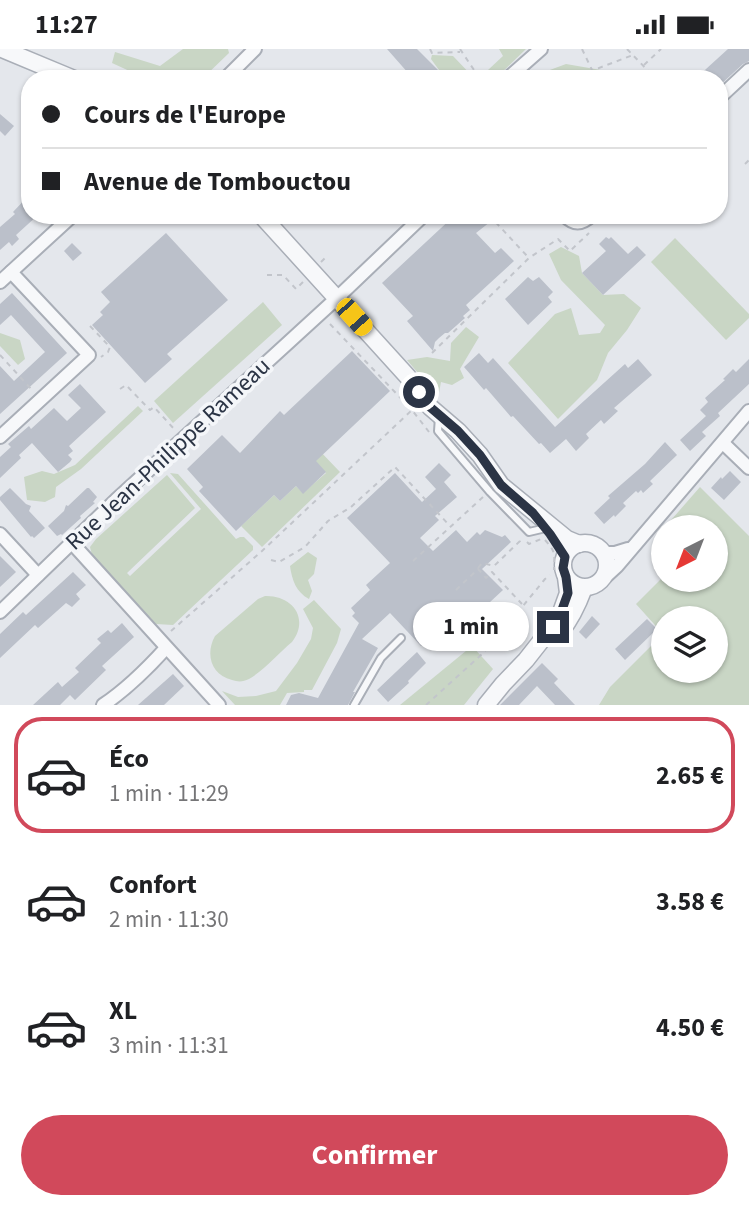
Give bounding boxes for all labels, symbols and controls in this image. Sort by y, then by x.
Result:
text: 11:27 [35,6,98,43]
text: Cours de l'Europe [84,96,286,133]
text: Avenue de Tombouctou [84,163,351,200]
car [333,294,376,340]
street label: Rue Jean-Philippe Rameau [58,349,278,559]
route start [403,376,435,408]
north arrow [651,515,728,591]
map controls [651,515,728,683]
callout: 1 min [413,603,528,651]
button: layers [651,606,728,683]
text: 1 min [443,610,499,643]
route end [537,611,569,643]
text: Éco [109,740,149,777]
icon: car [25,744,88,807]
text: 2.65 € [656,757,724,794]
text: 1 min · 11:29 [109,777,229,810]
text: Confort [109,866,197,903]
icon: car [25,870,88,933]
text: 3.58 € [656,883,724,920]
text: 2 min · 11:30 [109,903,229,936]
text: XL [109,992,137,1029]
icon: car [25,996,88,1059]
text: 4.50 € [656,1009,724,1046]
text: 3 min · 11:31 [109,1029,229,1062]
button: Confirmer [21,1115,728,1195]

